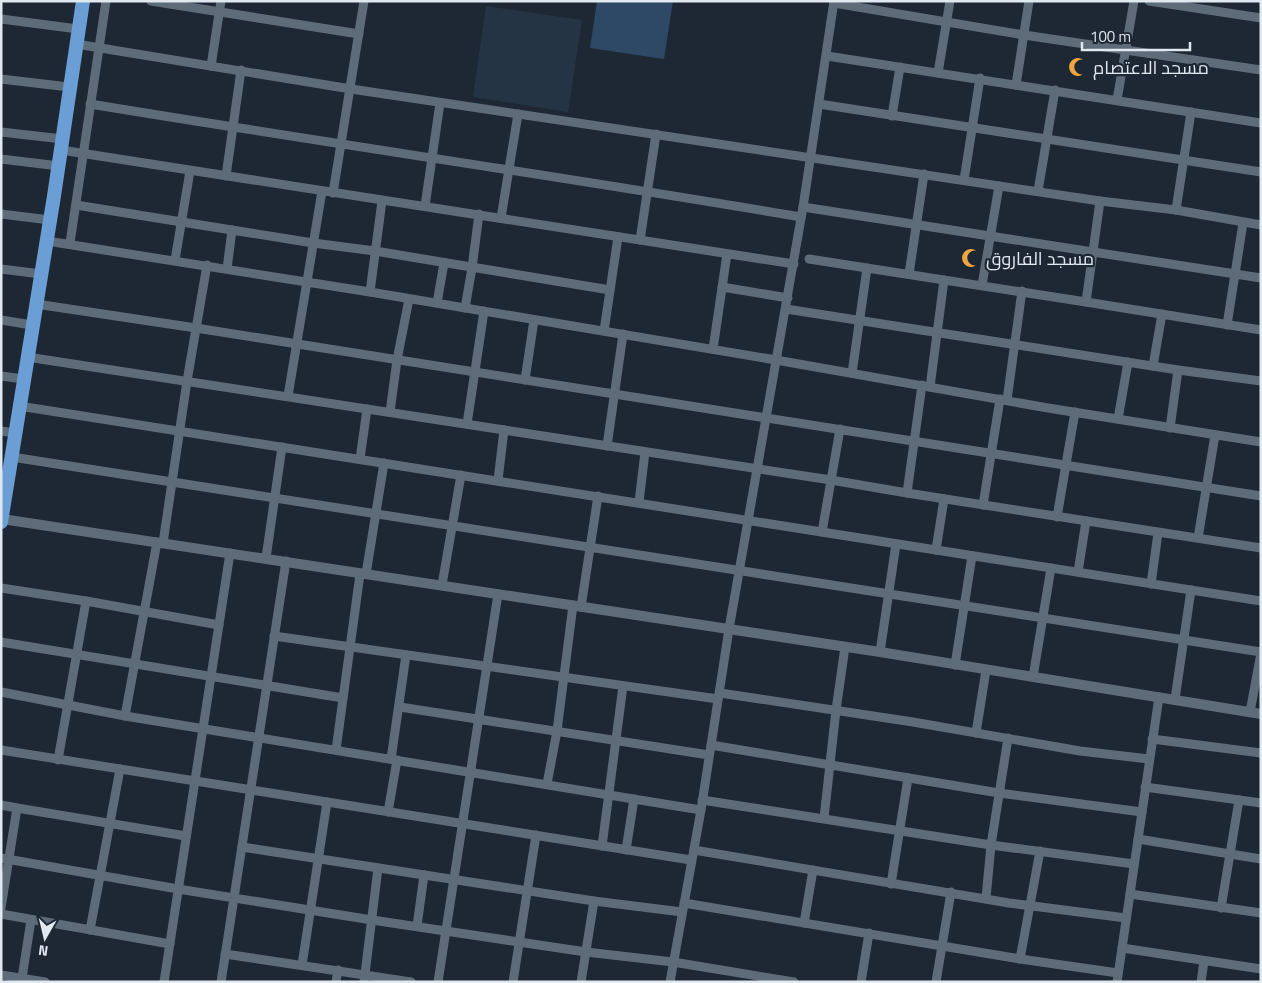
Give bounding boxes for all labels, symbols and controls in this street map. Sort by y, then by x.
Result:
scale bar [1082,20,1190,52]
text: 100 m [1090,25,1131,48]
place label: مسجد الاعتصام [1093,54,1209,81]
mosque icon: مسجد الاعتصام [1067,56,1089,78]
place label: مسجد الفاروق [986,245,1094,272]
mosque icon: مسجد الفاروق [960,247,982,269]
north arrow [20,913,70,963]
text: N [37,940,49,962]

